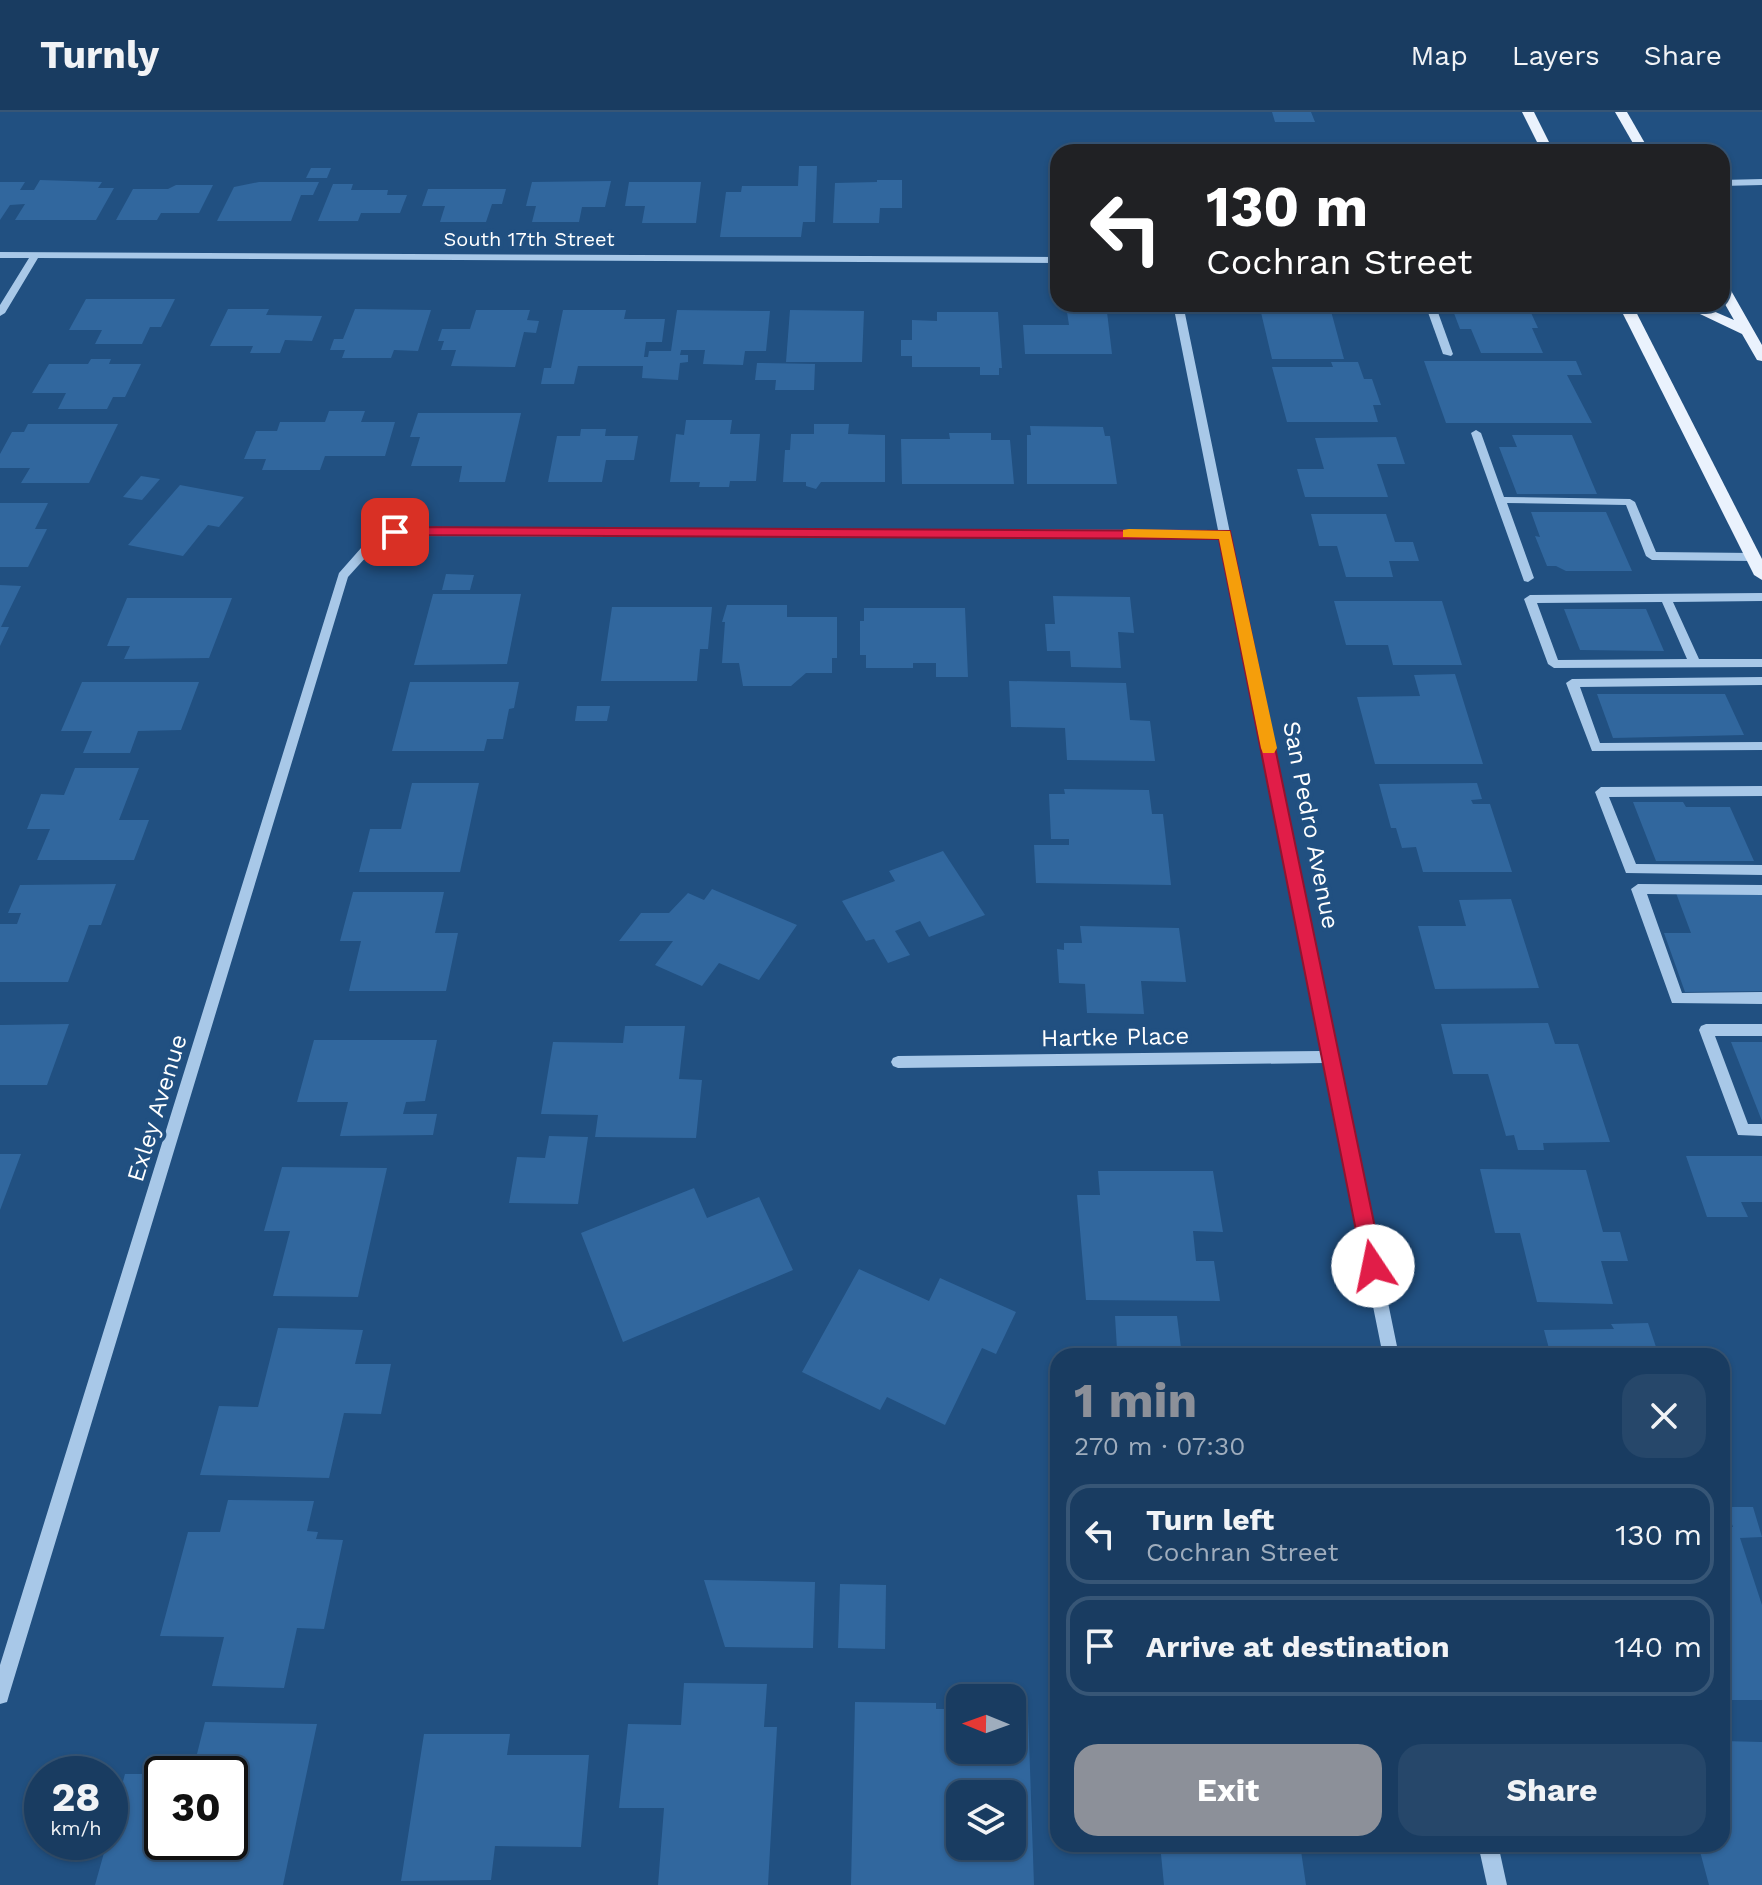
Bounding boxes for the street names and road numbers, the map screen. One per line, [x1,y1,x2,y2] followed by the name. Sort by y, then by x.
[443,227,615,251] street label: South 17th Street
[1277,719,1345,931] street label: San Pedro Avenue
[1041,1022,1189,1052] street label: Hartke Place
[121,1031,193,1185] street label: Exley Avenue

